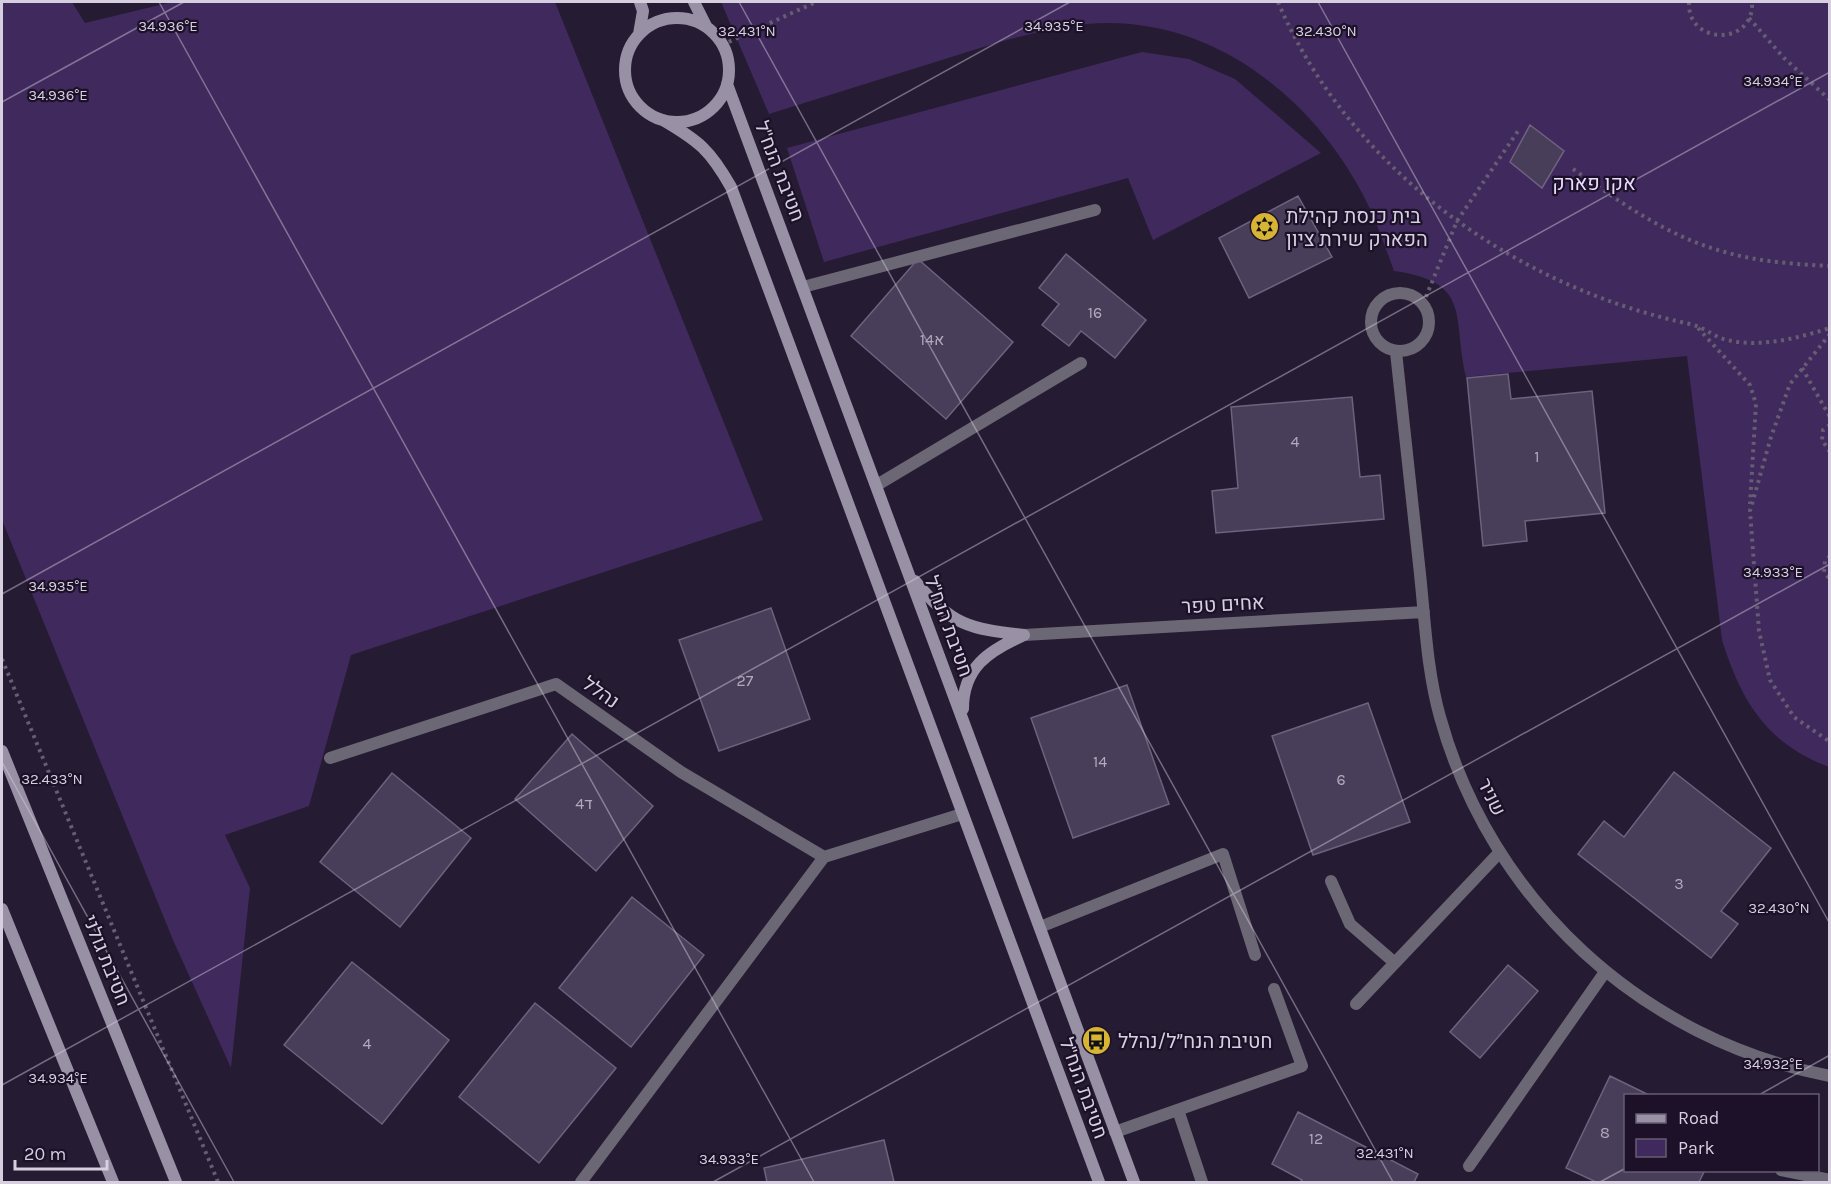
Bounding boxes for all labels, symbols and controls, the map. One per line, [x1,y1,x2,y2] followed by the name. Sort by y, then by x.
[138,17,198,35] text: 34.936°E
[1024,17,1084,35] text: 34.935°E
[718,22,776,40] text: 32.431°N
[1295,22,1357,40] text: 32.430°N
[1743,72,1803,90] text: 34.934°E
[28,86,88,104] text: 34.936°E
[750,118,809,225] street label: חטיבת הנח"ל
[1552,172,1636,195] park label: אקו פארק
[1286,205,1428,251] place label: בית כנסת קהילת הפארק שירת ציון
[1249,211,1281,243] synagogue icon: בית כנסת קהילת הפארק שירת ציון
[1088,303,1102,322] house number: 16
[920,330,944,349] house number: 14א
[1291,432,1300,451] house number: 4
[1534,447,1540,466] house number: 1
[1743,563,1803,581] text: 34.933°E
[920,573,977,680] street label: חטיבת הנח"ל
[28,577,88,595] text: 34.935°E
[1181,591,1265,618] street label: אחים טפר
[737,671,754,690] house number: 27
[578,672,624,713] street label: נהלל
[1093,752,1107,771] house number: 14
[21,770,83,788] text: 32.433°N
[1336,770,1346,789] house number: 6
[1473,775,1510,820] street label: שניר
[575,794,593,813] house number: 4ד
[1674,874,1684,893] house number: 3
[1748,899,1810,917] text: 32.430°N
[78,912,135,1009] street label: חטיבת גולני
[1081,1025,1113,1057] bus stop icon: חטיבת הנח״ל/נהלל
[1118,1030,1272,1053] place label: חטיבת הנח״ל/נהלל
[363,1034,372,1053] house number: 4
[1055,1035,1112,1142] street label: חטיבת הנח"ל
[1743,1055,1803,1073] text: 34.932°E
[28,1069,88,1087] text: 34.934°E
[1624,1094,1819,1172] legend
[1678,1107,1719,1129] text: Road
[1600,1123,1610,1142] house number: 8
[1309,1129,1323,1148] house number: 12
[15,1133,106,1171] scale bar
[1678,1137,1715,1159] text: Park
[24,1143,66,1165] text: 20 m
[1356,1144,1414,1162] text: 32.431°N
[699,1150,759,1168] text: 34.933°E

